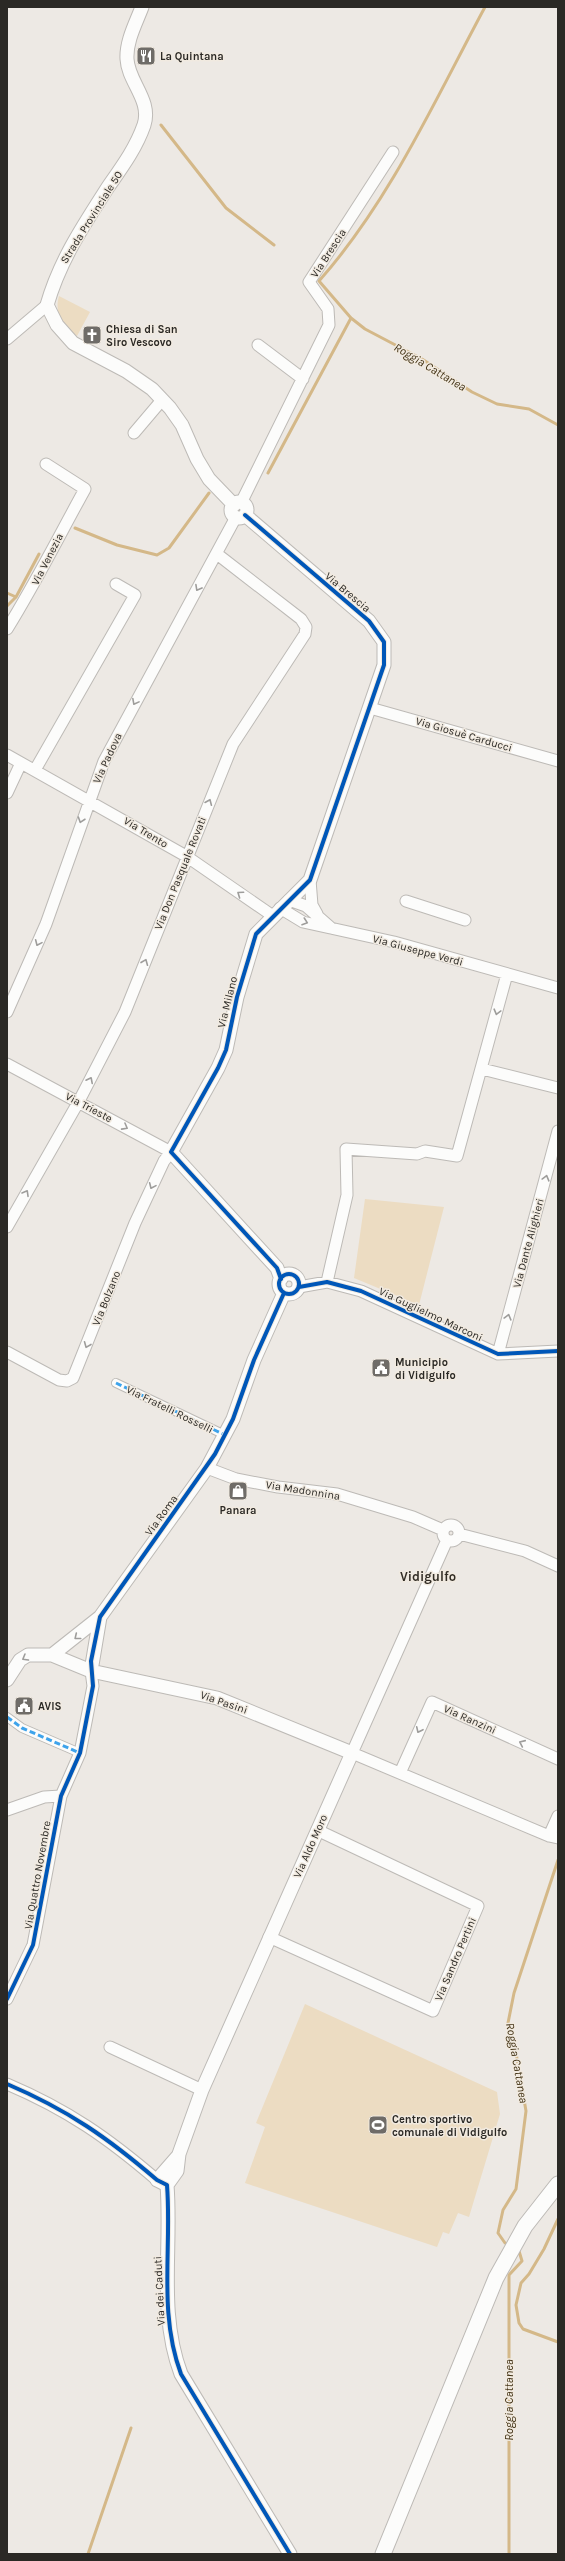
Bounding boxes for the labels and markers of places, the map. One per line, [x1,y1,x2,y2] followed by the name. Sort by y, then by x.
[135,45,157,67] restaurant icon: La Quintana
[160,50,224,63] place label: La Quintana
[106,323,178,349] place label: Chiesa di San Siro Vescovo
[81,324,103,346] church icon: Chiesa di San Siro Vescovo
[395,1356,456,1382] place label: Municipio di Vidigulfo
[370,1357,392,1379] public building icon: Municipio di Vidigulfo
[227,1480,249,1502] shop icon: Panara
[220,1504,256,1517] place label: Panara
[13,1695,35,1717] public building icon: AVIS
[38,1700,62,1713] place label: AVIS
[392,2113,507,2139] place label: Centro sportivo comunale di Vidigulfo
[367,2114,389,2136] sports icon: Centro sportivo comunale di Vidigulfo

